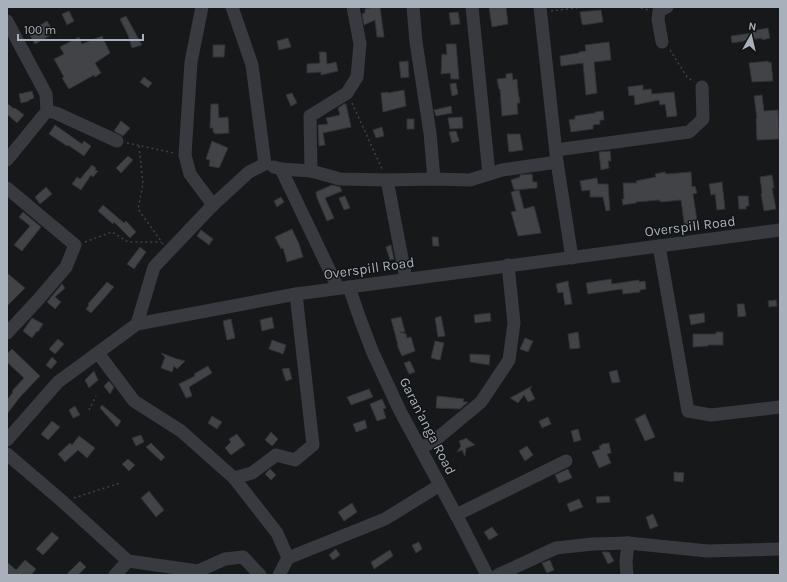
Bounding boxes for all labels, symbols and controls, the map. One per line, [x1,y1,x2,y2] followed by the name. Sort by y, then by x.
[18,16,143,42] scale bar
[731,16,771,56] north arrow
[748,20,757,34] text: N
[24,23,56,37] text: 100 m
[644,212,736,241] street label: Overspill Road
[323,254,416,283] street label: Overspill Road
[396,375,459,478] street label: Garan'anga Road

